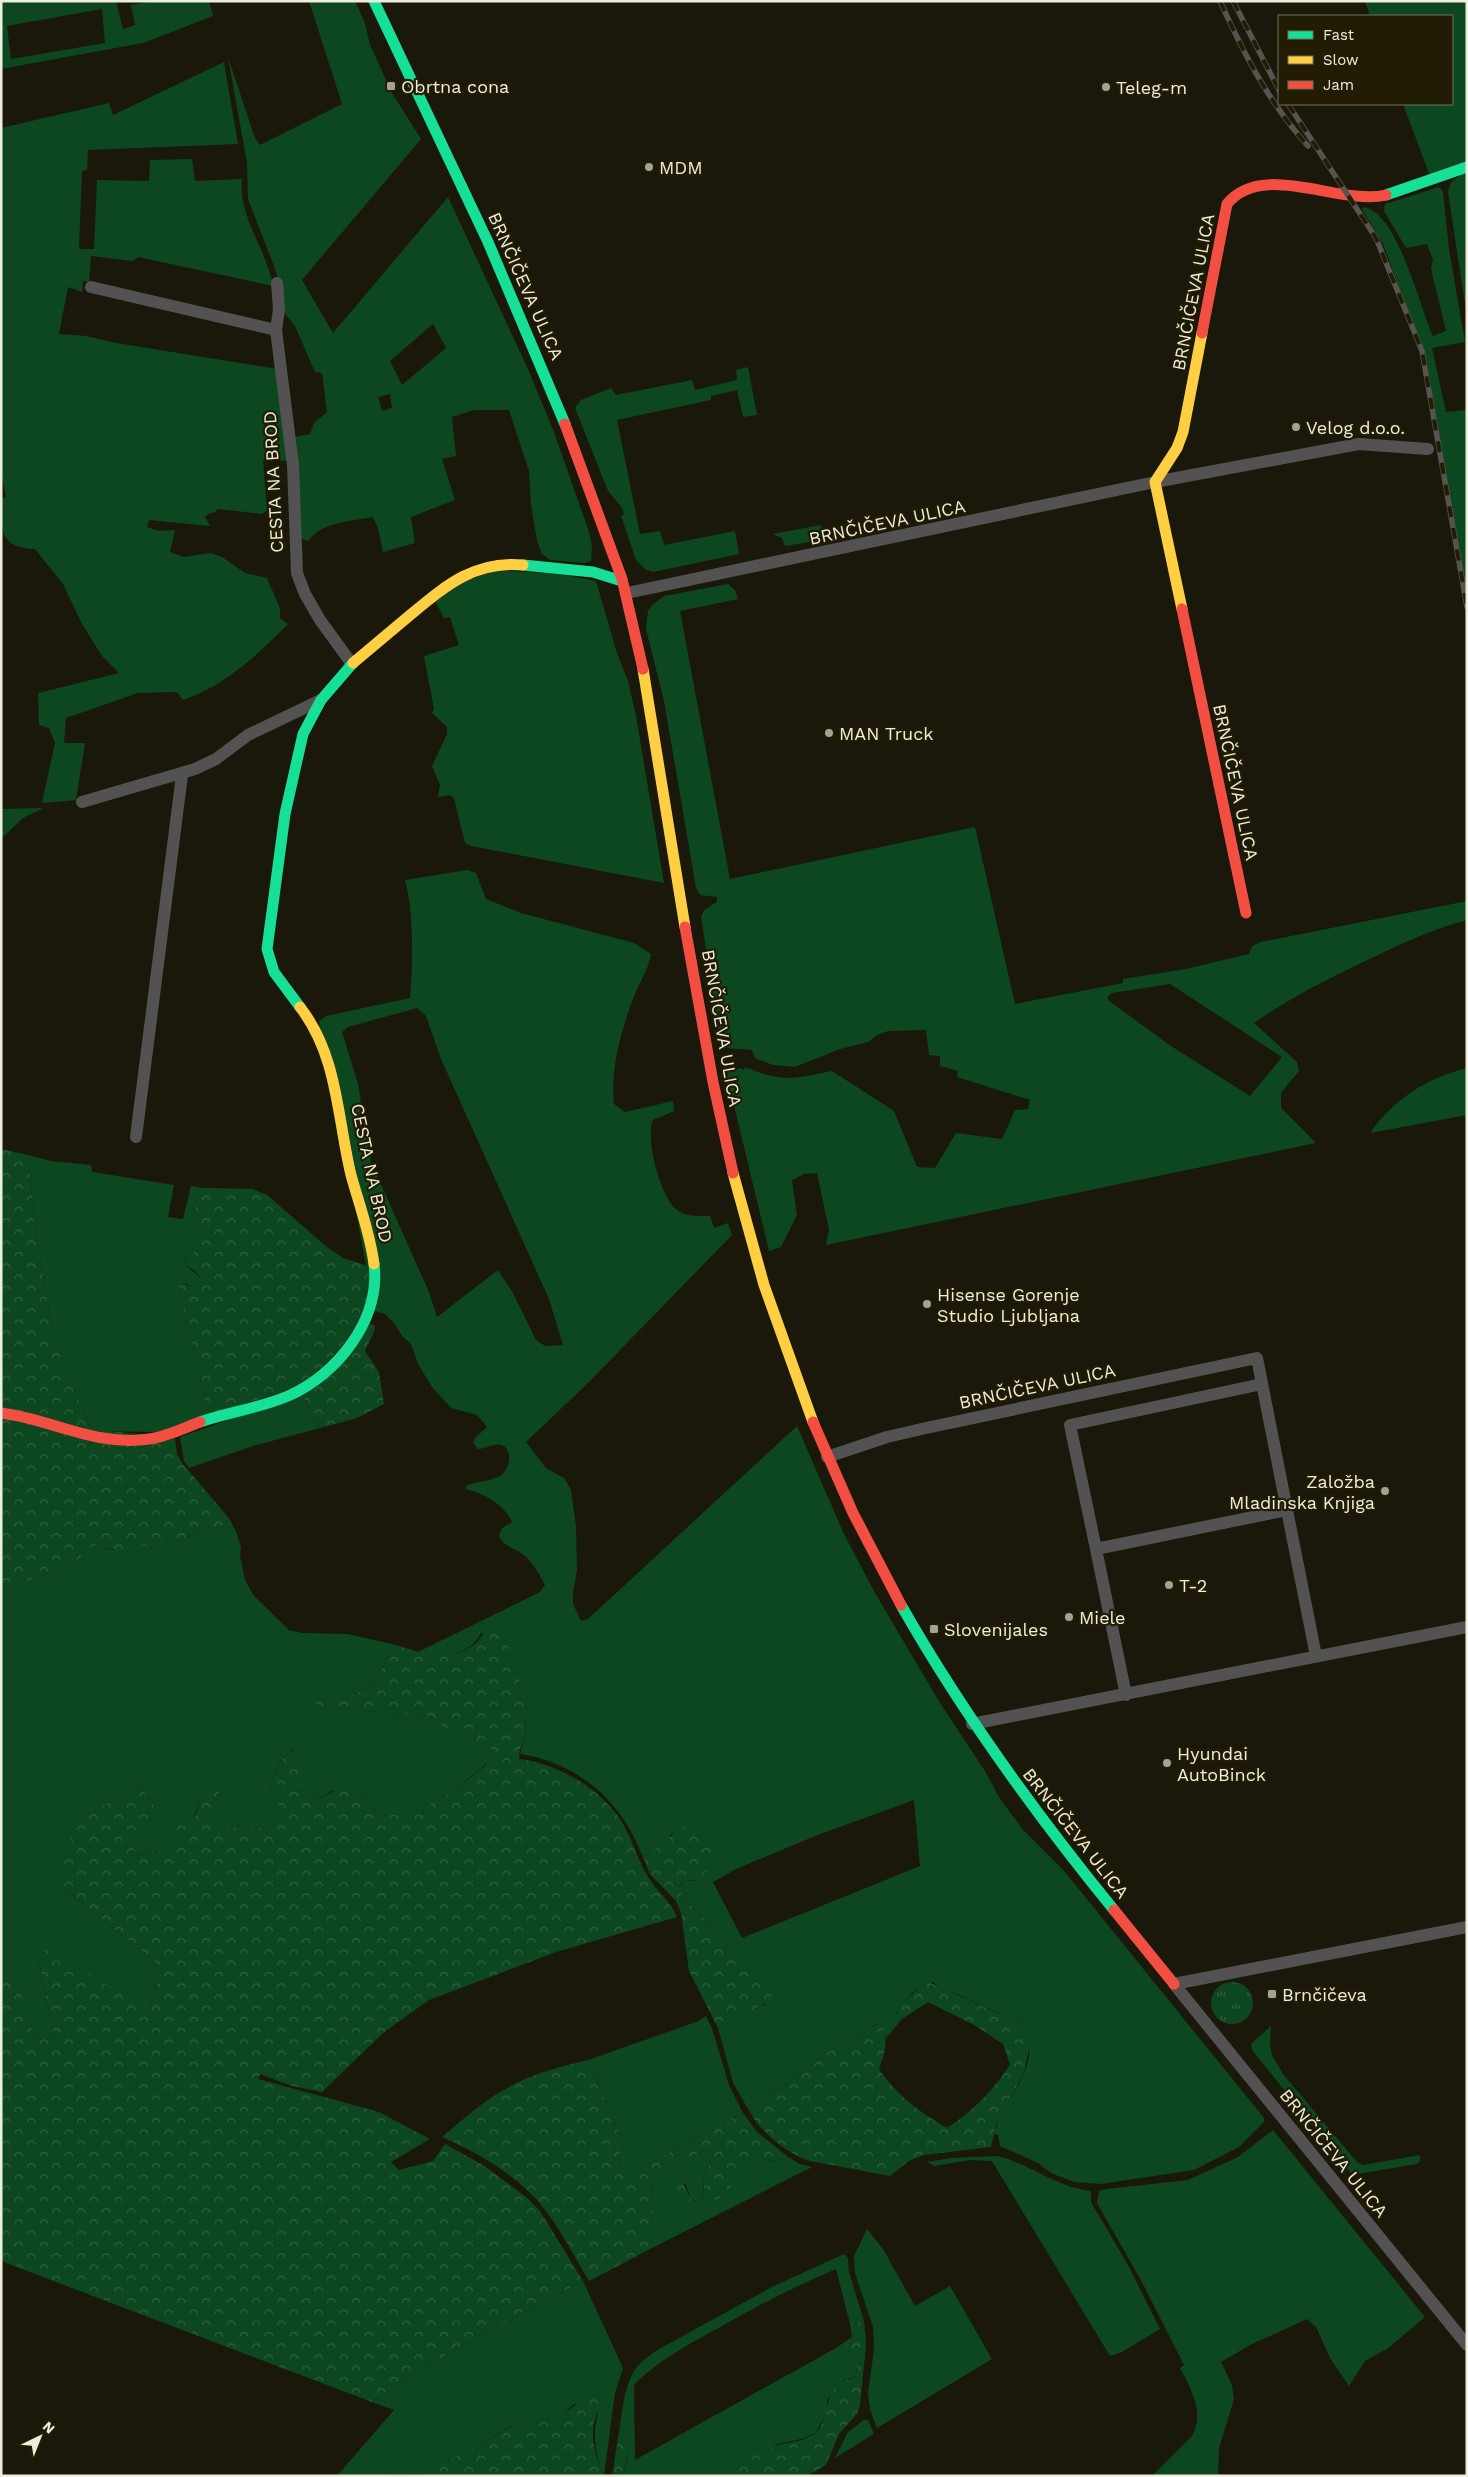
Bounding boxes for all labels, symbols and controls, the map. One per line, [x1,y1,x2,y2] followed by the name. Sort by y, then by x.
[1278,15,1453,105] legend
[1323,26,1355,44] text: Fast
[1323,51,1359,69] text: Slow
[401,76,509,97] place label: Obrtna cona
[1323,76,1354,94] text: Jam
[1116,77,1187,98] place label: Teleg-m
[385,80,397,92] marker: Obrtna cona
[1100,81,1112,93] marker: Teleg-m
[659,157,703,178] place label: MDM
[643,161,655,173] marker: MDM
[484,209,568,363] street label: BRNČIČEVA ULICA
[1167,212,1219,372] street label: BRNČIČEVA ULICA
[259,411,287,553] street label: CESTA NA BROD
[1306,417,1405,438] place label: Velog d.o.o.
[1290,421,1302,433] marker: Velog d.o.o.
[807,495,967,549] street label: BRNČIČEVA ULICA
[1209,702,1263,862] street label: BRNČIČEVA ULICA
[839,723,933,744] place label: MAN Truck
[823,727,835,739] marker: MAN Truck
[698,948,746,1108] street label: BRNČIČEVA ULICA
[347,1101,397,1245] street label: CESTA NA BROD
[937,1284,1080,1326] place label: Hisense Gorenje Studio Ljubljana
[921,1298,933,1310] marker: Hisense Gorenje Studio Ljubljana
[957,1359,1117,1413] street label: BRNČIČEVA ULICA
[1229,1471,1375,1513] place label: Založba Mladinska Knjiga
[1379,1485,1391,1497] marker: Založba Mladinska Knjiga
[1179,1575,1207,1596] place label: T-2
[1163,1579,1175,1591] marker: T-2
[1079,1607,1125,1628] place label: Miele
[1063,1611,1075,1623] marker: Miele
[944,1619,1048,1640] place label: Slovenijales
[928,1623,940,1635] marker: Slovenijales
[1177,1743,1266,1785] place label: Hyundai AutoBinck
[1161,1757,1173,1769] marker: Hyundai AutoBinck
[1019,1764,1133,1902] street label: BRNČIČEVA ULICA
[1282,1984,1367,2005] place label: Brnčičeva
[1266,1988,1278,2000] marker: Brnčičeva
[1276,2084,1392,2222] street label: BRNČIČEVA ULICA
[15,2412,65,2462] north arrow
[40,2418,58,2437] text: N

